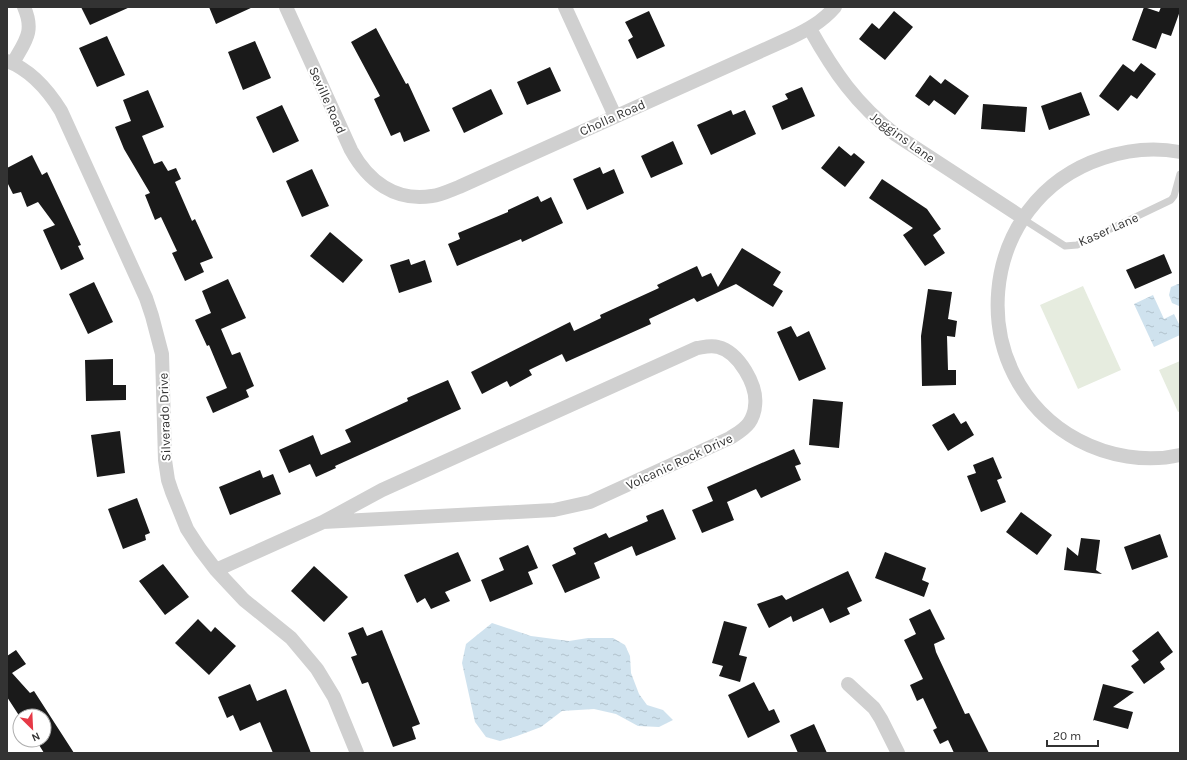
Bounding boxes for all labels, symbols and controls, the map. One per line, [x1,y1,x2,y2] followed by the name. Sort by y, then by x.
[306,64,349,136] street label: Seville Road
[577,96,647,139] street label: Cholla Road
[867,109,938,166] street label: Joggins Lane
[1076,209,1141,249] street label: Kaser Lane
[155,372,174,462] street label: Silverado Drive
[624,430,735,493] street label: Volcanic Rock Drive
[12,708,52,748] north arrow
[1047,722,1098,748] scale bar
[30,729,42,744] text: N
[1053,729,1081,743] text: 20 m

